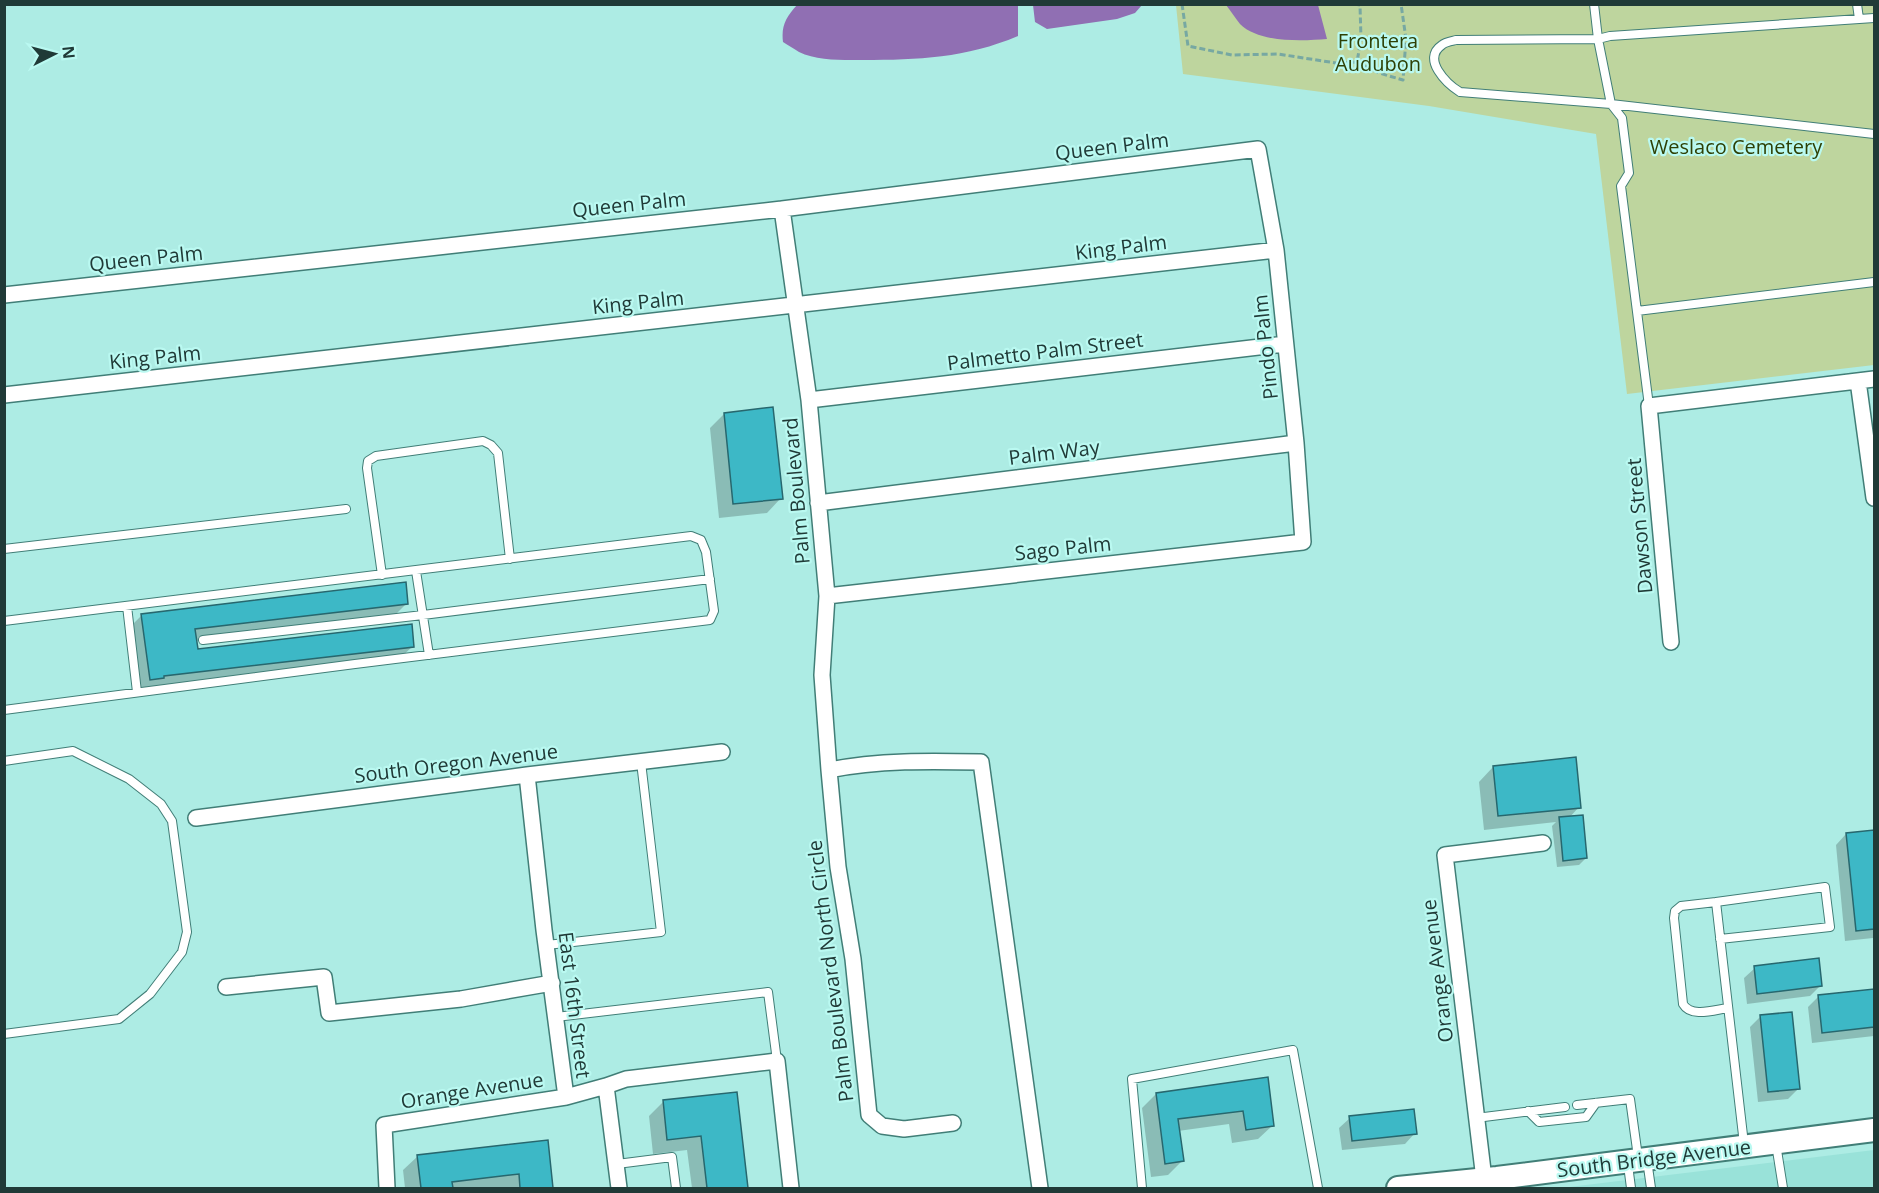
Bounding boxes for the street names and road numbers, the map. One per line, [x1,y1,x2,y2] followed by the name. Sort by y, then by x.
[1054,126,1170,166] street label: Queen Palm
[571,185,687,223] street label: Queen Palm
[1074,228,1168,266] street label: King Palm
[88,239,204,277] street label: Queen Palm
[591,284,685,320] street label: King Palm
[1246,293,1284,401] street label: Pindo Palm
[945,326,1145,376] street label: Palmetto Palm Street
[108,339,202,375] street label: King Palm
[776,417,816,565] street label: Palm Boulevard
[1007,433,1102,471] street label: Palm Way
[1620,457,1658,595] street label: Dawson Street
[1013,530,1113,566] street label: Sago Palm
[353,737,559,789] street label: South Oregon Avenue
[801,839,859,1103] street label: Palm Boulevard North Circle
[1415,898,1459,1044] street label: Orange Avenue
[553,930,597,1080] street label: East 16th Street
[399,1065,545,1115] street label: Orange Avenue
[1556,1133,1752,1183] street label: South Bridge Avenue

